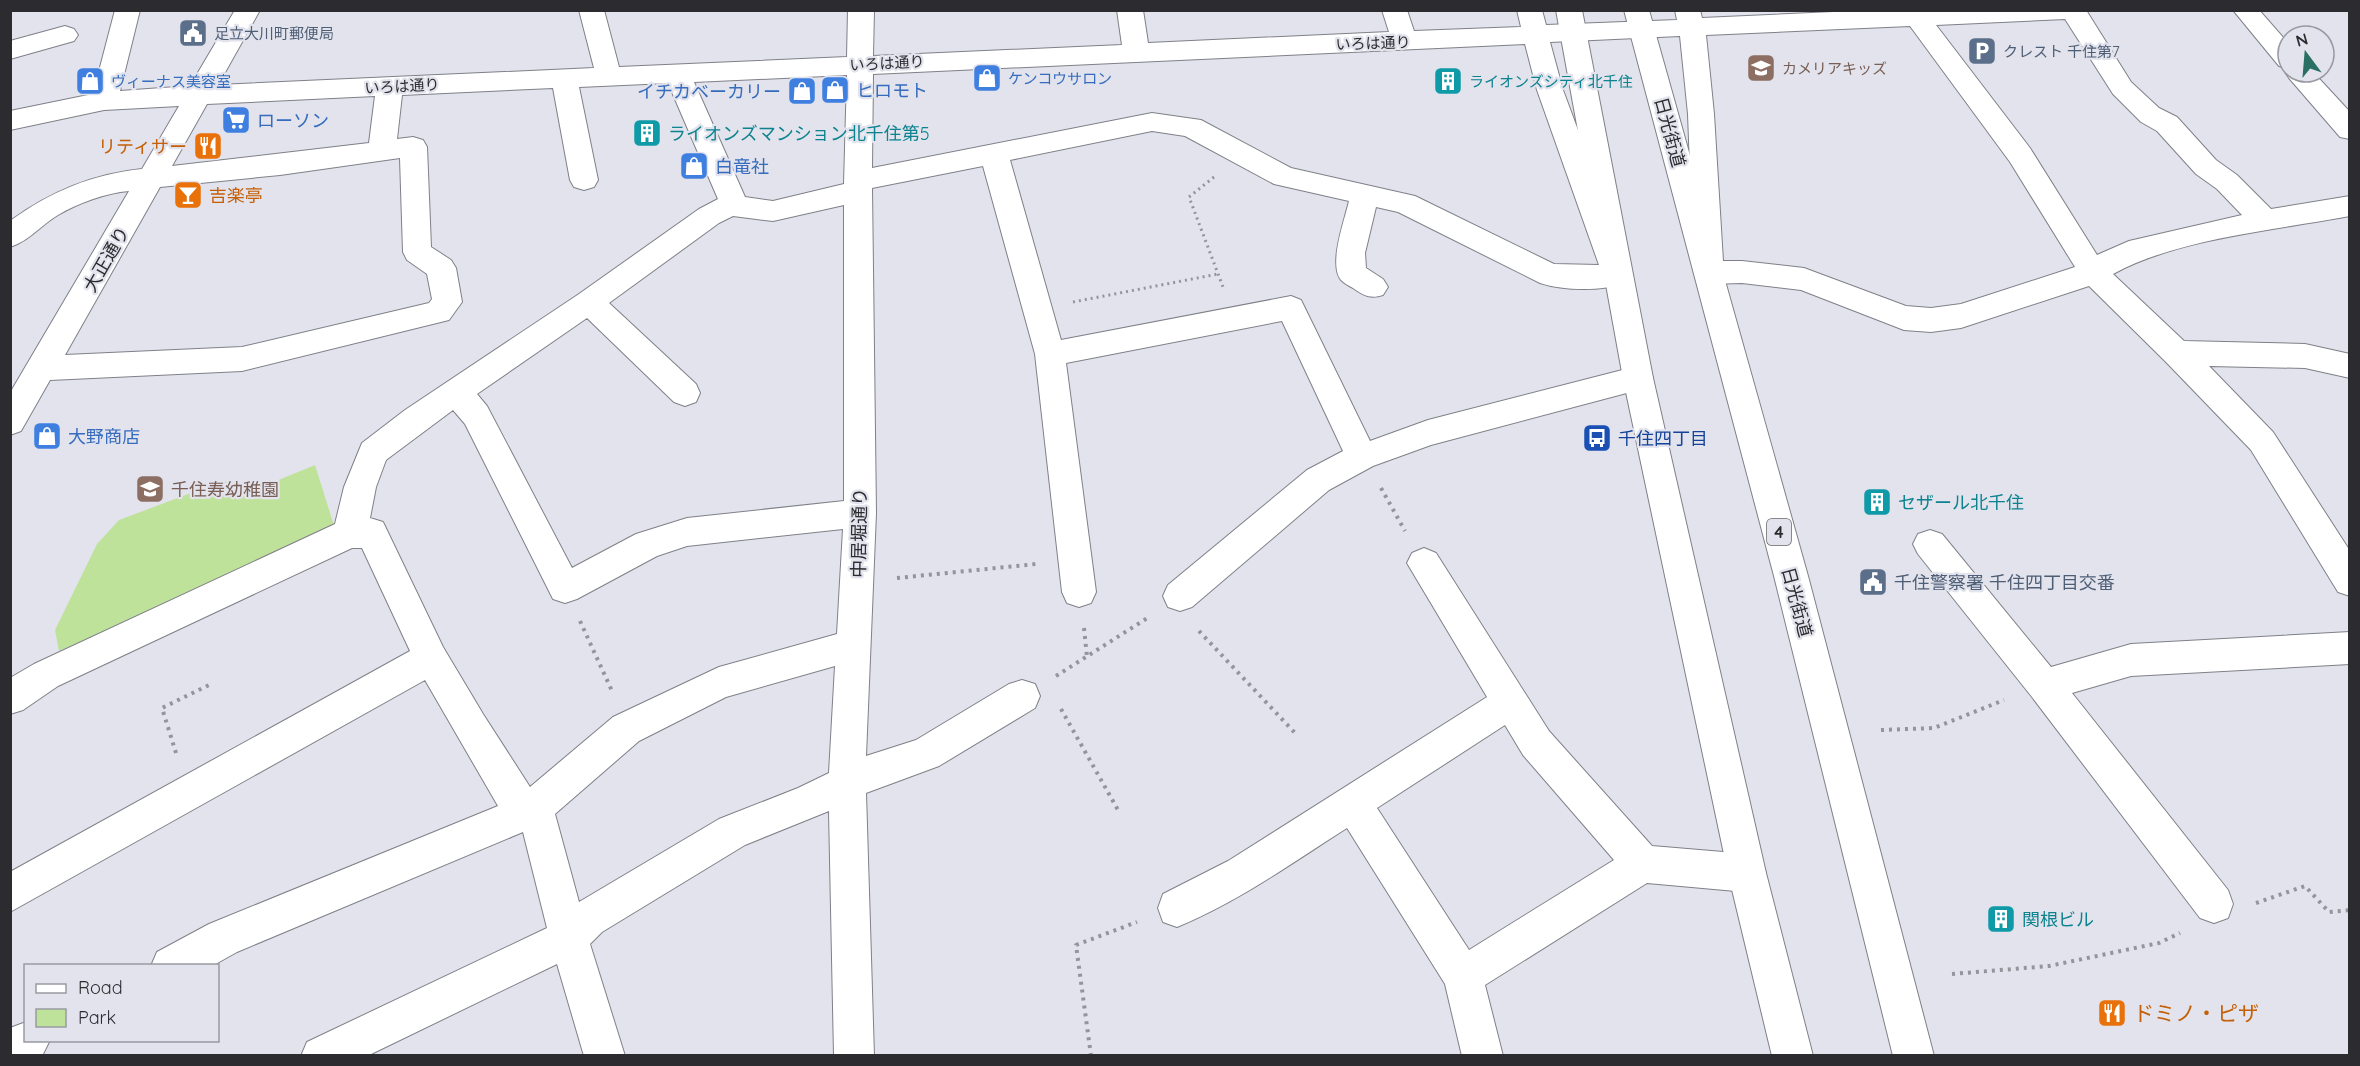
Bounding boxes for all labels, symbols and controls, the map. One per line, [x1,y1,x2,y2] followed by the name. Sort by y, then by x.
[177,17,209,49] public building icon: 足立大川町郵便局
[214,24,334,43] place label: 足立大川町郵便局
[2276,24,2336,84] north arrow
[2293,28,2310,51] text: N
[1335,32,1411,54] street label: いろは通り
[1966,35,1998,67] parking icon: クレスト 千住第7
[2003,42,2120,61] place label: クレスト 千住第7
[849,52,925,74] street label: いろは通り
[1745,52,1777,84] school or university icon: カメリアキッズ
[1782,59,1887,78] place label: カメリアキッズ
[971,62,1003,94] shop icon: ケンコウサロン
[74,65,106,97] shop icon: ヴィーナス美容室
[1432,65,1464,97] building icon: ライオンズシティ北千住
[1008,69,1112,88] place label: ケンコウサロン
[111,72,231,91] place label: ヴィーナス美容室
[1469,72,1633,91] place label: ライオンズシティ北千住
[819,74,851,106] shop icon: ヒロモト
[364,75,440,97] street label: いろは通り
[786,75,818,107] shop icon: イチカベーカリー
[856,79,928,102] place label: ヒロモト
[637,80,781,103] place label: イチカベーカリー
[1650,94,1690,170] street label: 日光街道
[220,104,252,136] supermarket icon: ローソン
[257,109,329,132] place label: ローソン
[631,117,663,149] building icon: ライオンズマンション北千住第5
[668,122,929,145] place label: ライオンズマンション北千住第5
[192,130,224,162] restaurant icon: リティサー
[98,135,187,158] place label: リティサー
[678,150,710,182] shop icon: 白竜社
[715,155,769,178] place label: 白竜社
[172,179,204,211] bar icon: 吉楽亭
[209,184,263,207] place label: 吉楽亭
[78,222,134,296] street label: 大正通り
[31,420,63,452] shop icon: 大野商店
[1581,422,1613,454] bus stop icon: 千住四丁目
[68,425,140,448] place label: 大野商店
[1618,427,1708,450] place label: 千住四丁目
[134,473,166,505] school or university icon: 千住寿幼稚園
[171,478,279,501] place label: 千住寿幼稚園
[1861,486,1893,518] building icon: セザール北千住
[847,488,871,578] street label: 中居堀通り
[1898,491,2024,514] place label: セザール北千住
[1767,519,1791,545] road number: 4
[1777,564,1817,640] street label: 日光街道
[1857,566,1889,598] public building icon: 千住警察署 千住四丁目交番
[1894,571,2115,594] place label: 千住警察署 千住四丁目交番
[1985,903,2017,935] building icon: 関根ビル
[2022,908,2094,931] place label: 関根ビル
[24,964,219,1042] legend
[78,976,123,999] text: Road
[2096,997,2128,1029] restaurant icon: ドミノ・ピザ
[2133,1000,2259,1026] place label: ドミノ・ピザ
[78,1006,116,1029] text: Park

